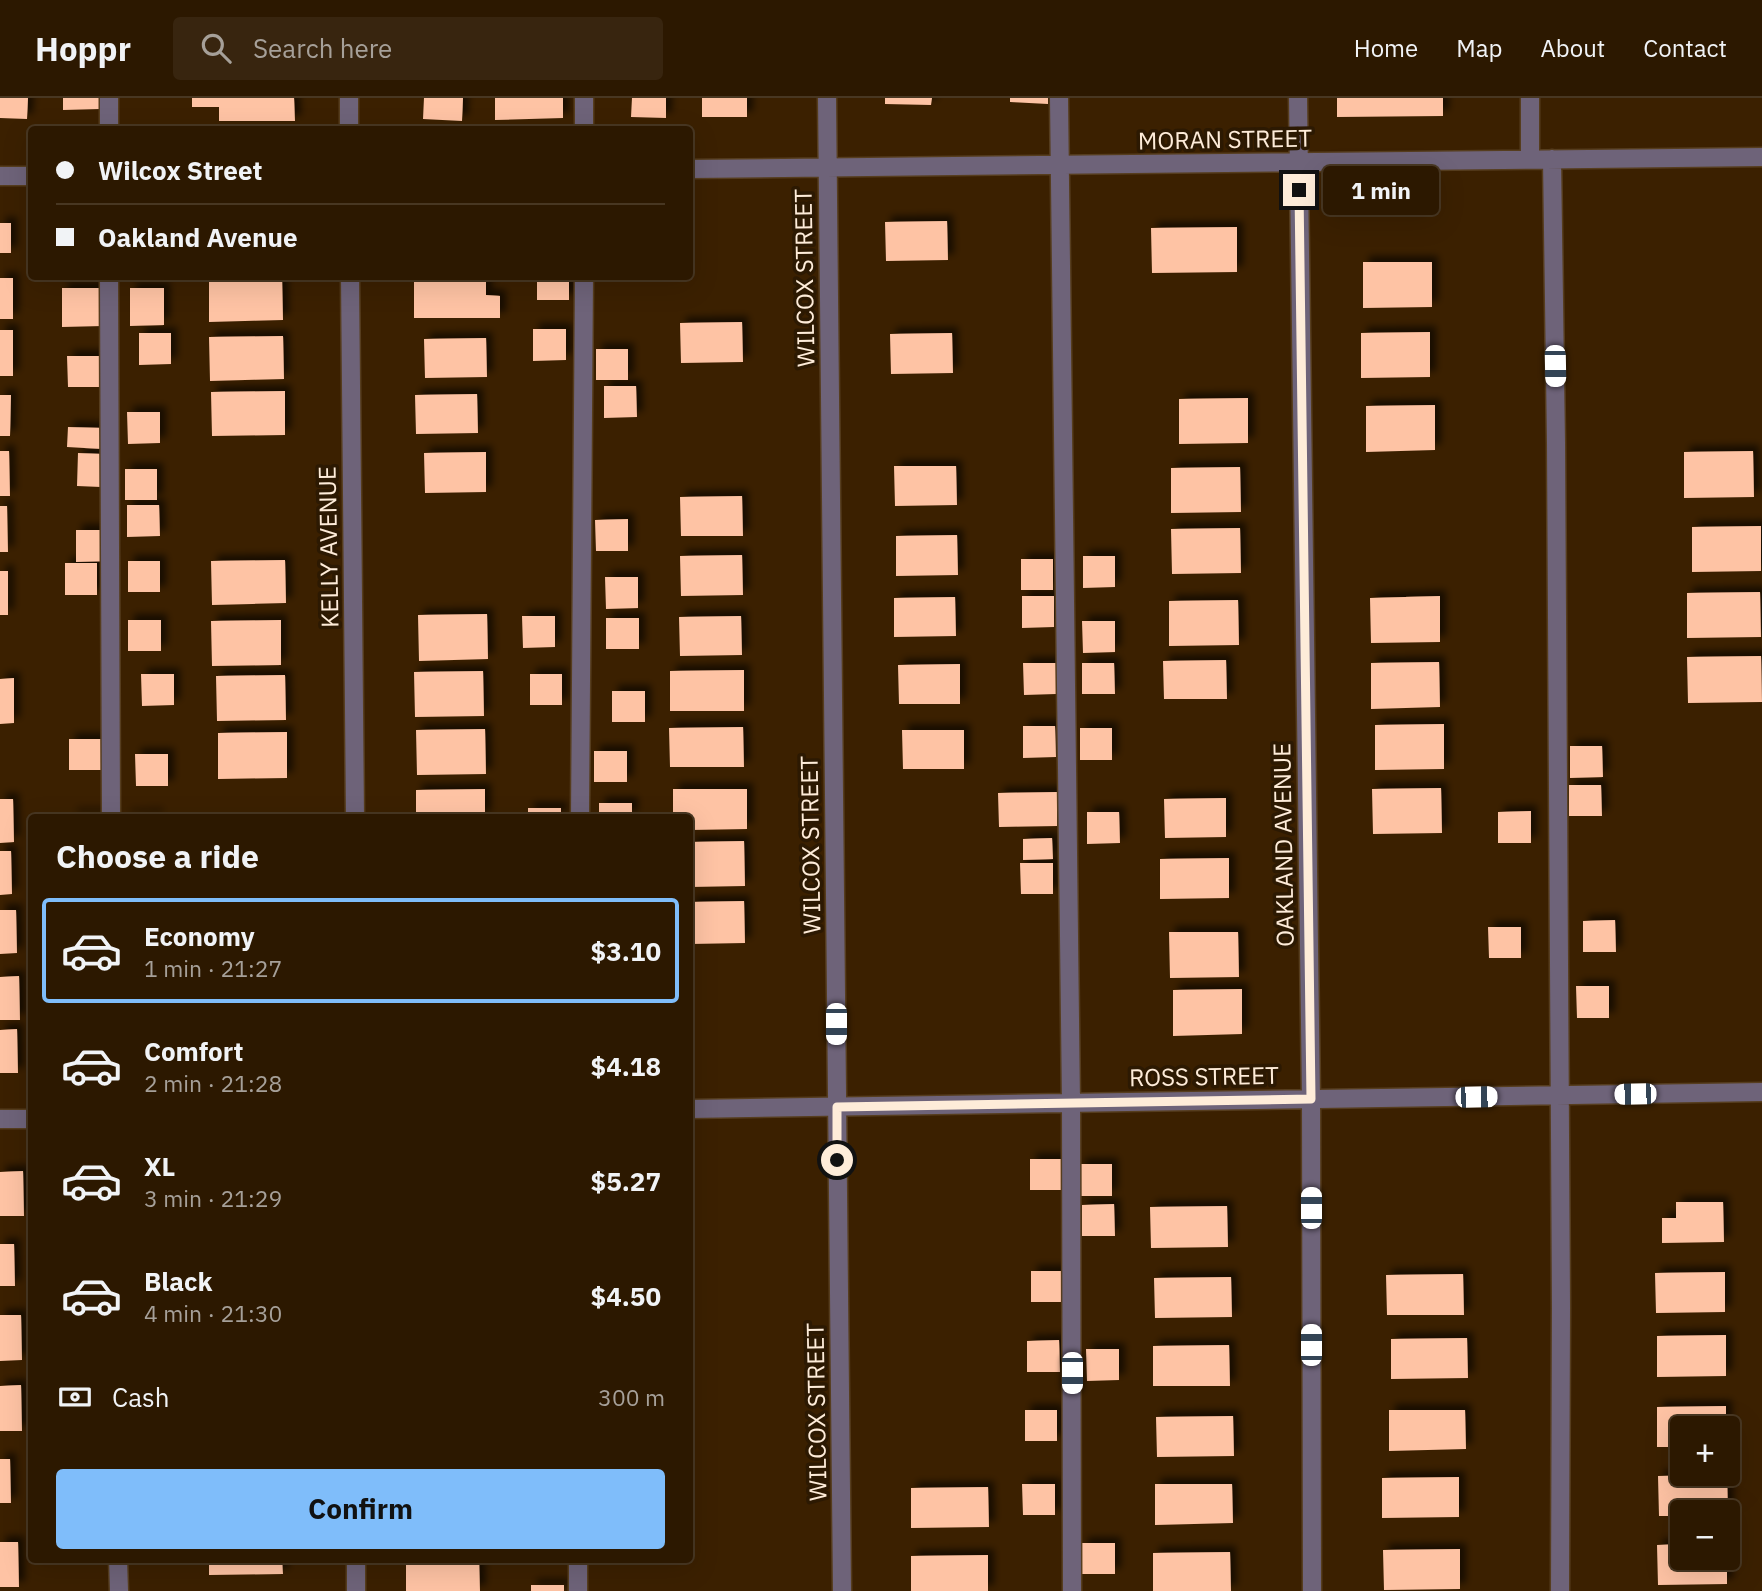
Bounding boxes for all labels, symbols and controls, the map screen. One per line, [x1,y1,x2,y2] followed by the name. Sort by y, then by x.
[173,17,663,80] search box
[35,27,131,70] text: Hoppr
[197,29,235,67] icon: search
[253,31,392,65] text: Search here
[1354,32,1418,64] text: Home
[1456,32,1502,64] text: Map
[1540,32,1605,64] text: About
[1643,32,1727,64] text: Contact
[1138,121,1313,157] street label: MORAN STREET
[98,153,262,187] text: Wilcox Street
[1324,166,1439,214] callout: 1 min
[1283,174,1315,206] route end
[1351,175,1411,205] text: 1 min
[786,188,822,367] street label: WILCOX STREET
[98,220,298,254] text: Oakland Avenue
[1545,345,1566,387] car
[311,466,345,628] street label: KELLY AVENUE
[1265,743,1301,947] street label: OAKLAND AVENUE
[792,755,828,934] street label: WILCOX STREET
[56,835,259,877] text: Choose a ride
[60,919,123,982] icon: car
[144,919,255,953] text: Economy
[591,934,661,968] text: $3.10
[144,953,282,983] text: 1 min · 21:27
[826,1003,847,1045] car
[60,1034,123,1097] icon: car
[144,1034,243,1068] text: Comfort
[591,1049,661,1083] text: $4.18
[1129,1059,1279,1093] street label: ROSS STREET
[144,1068,282,1098] text: 2 min · 21:28
[1614,1083,1657,1105] car
[1455,1086,1498,1108] car
[821,1144,853,1176] route start
[60,1149,123,1212] icon: car
[144,1149,175,1183] text: XL
[591,1164,661,1198] text: $5.27
[144,1183,282,1213] text: 3 min · 21:29
[1301,1187,1322,1229] car
[60,1264,123,1327] icon: car
[144,1264,212,1298] text: Black
[591,1279,661,1313] text: $4.50
[144,1298,282,1328] text: 4 min · 21:30
[798,1322,834,1501] street label: WILCOX STREET
[1301,1324,1322,1366] car
[1062,1352,1083,1394] car
[56,1378,94,1416] icon: cash
[112,1380,169,1414] text: Cash
[598,1382,665,1412] text: 300 m
[1670,1416,1740,1570] map controls
[1670,1416,1740,1486] button: +
[56,1469,665,1549] button: Confirm
[1670,1500,1740,1570] button: −

